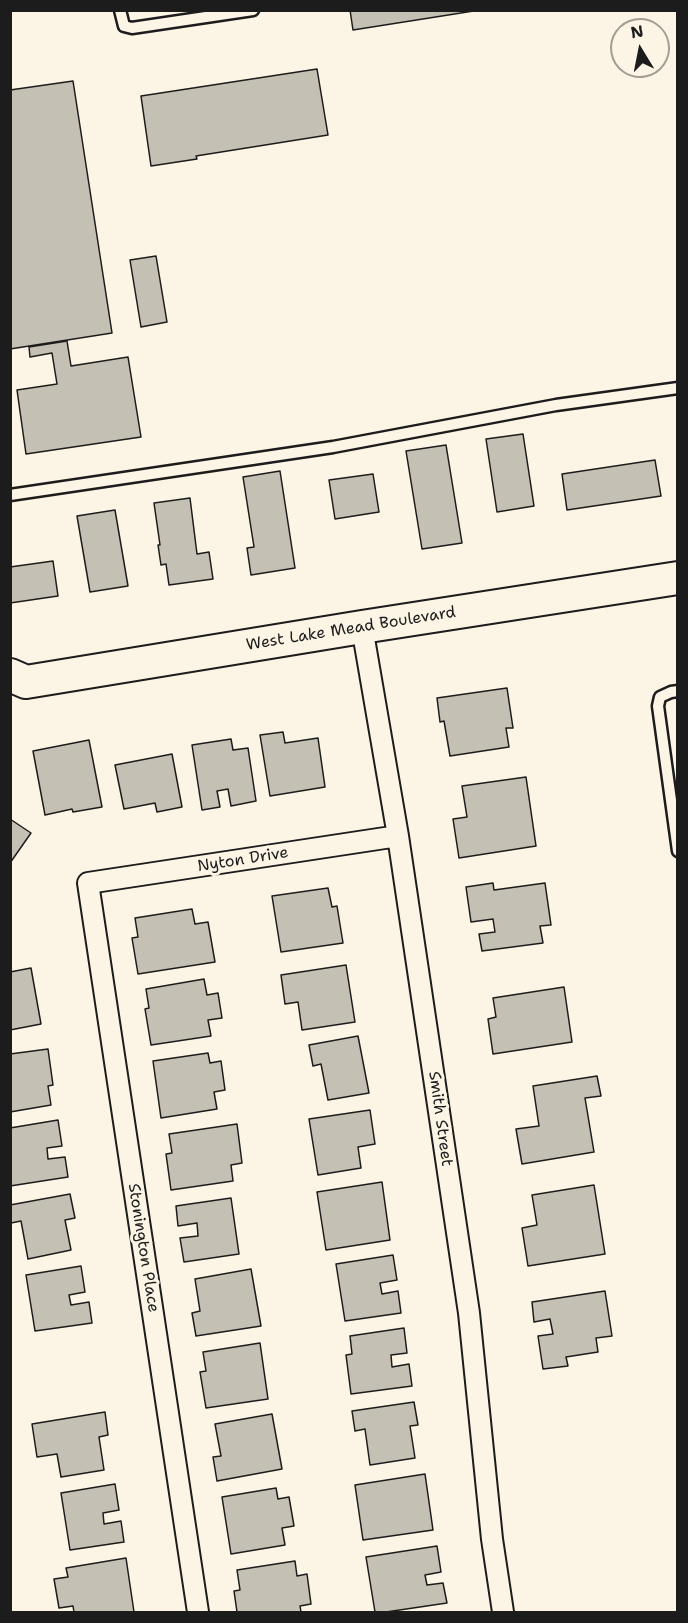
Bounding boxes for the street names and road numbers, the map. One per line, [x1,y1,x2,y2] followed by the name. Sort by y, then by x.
[245,603,457,655] street label: West Lake Mead Boulevard
[196,843,290,877] street label: Nyton Drive
[424,1070,456,1168] street label: Smith Street
[123,1182,163,1314] street label: Stonington Place

